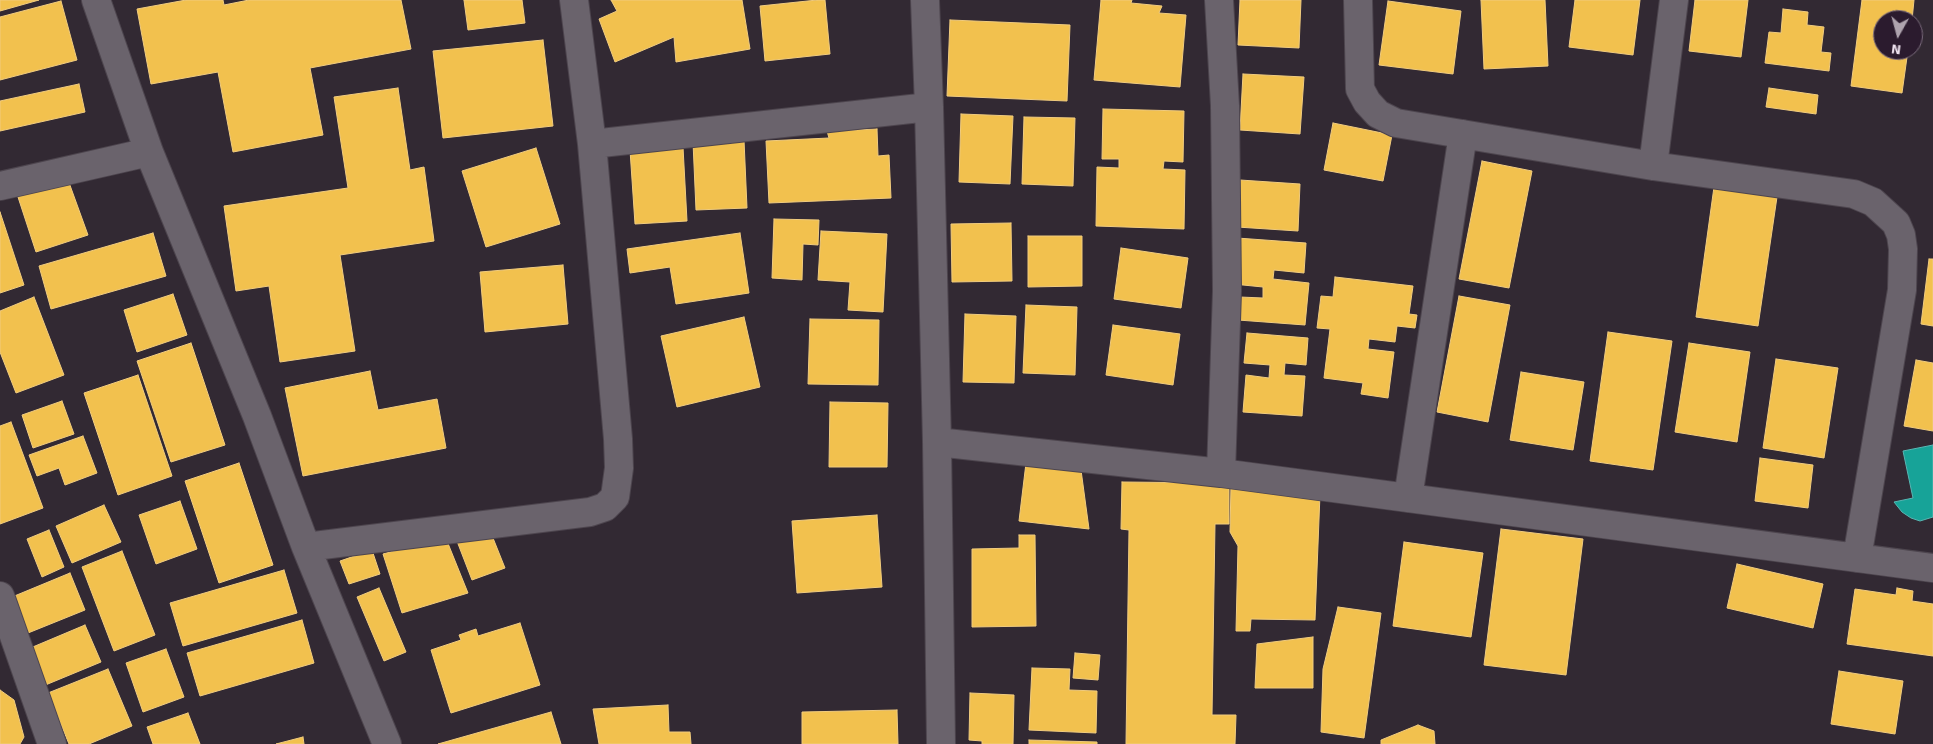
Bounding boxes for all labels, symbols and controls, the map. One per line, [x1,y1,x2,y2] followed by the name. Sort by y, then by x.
[1873,10,1923,60] north arrow
[1890,40,1902,58] text: N

